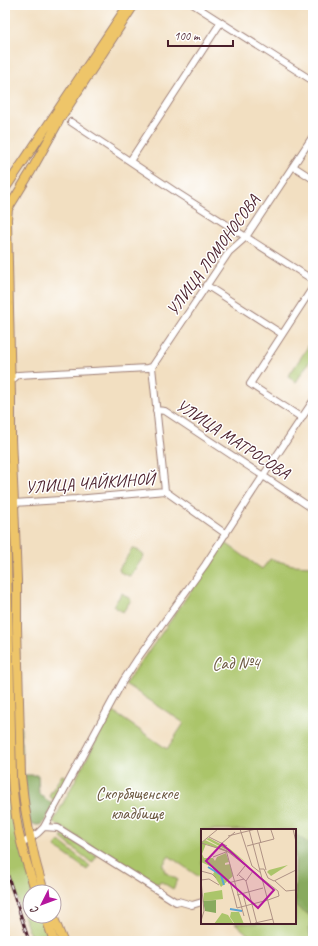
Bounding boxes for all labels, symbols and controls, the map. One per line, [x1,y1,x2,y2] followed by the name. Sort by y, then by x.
[168,22,233,48] scale bar
[174,28,201,44] text: 100 m
[162,190,264,320] street label: УЛИЦА ЛОМОНОСОВА
[172,394,295,484] street label: УЛИЦА МАТРОСОВА
[25,468,159,498] street label: УЛИЦА ЧАЙКИНОЙ
[212,653,262,674] park label: Сад №4
[96,783,180,824] park label: Скорбященское кладбище
[201,829,296,924] inset map
[22,884,62,924] north arrow
[26,903,42,917] text: С

